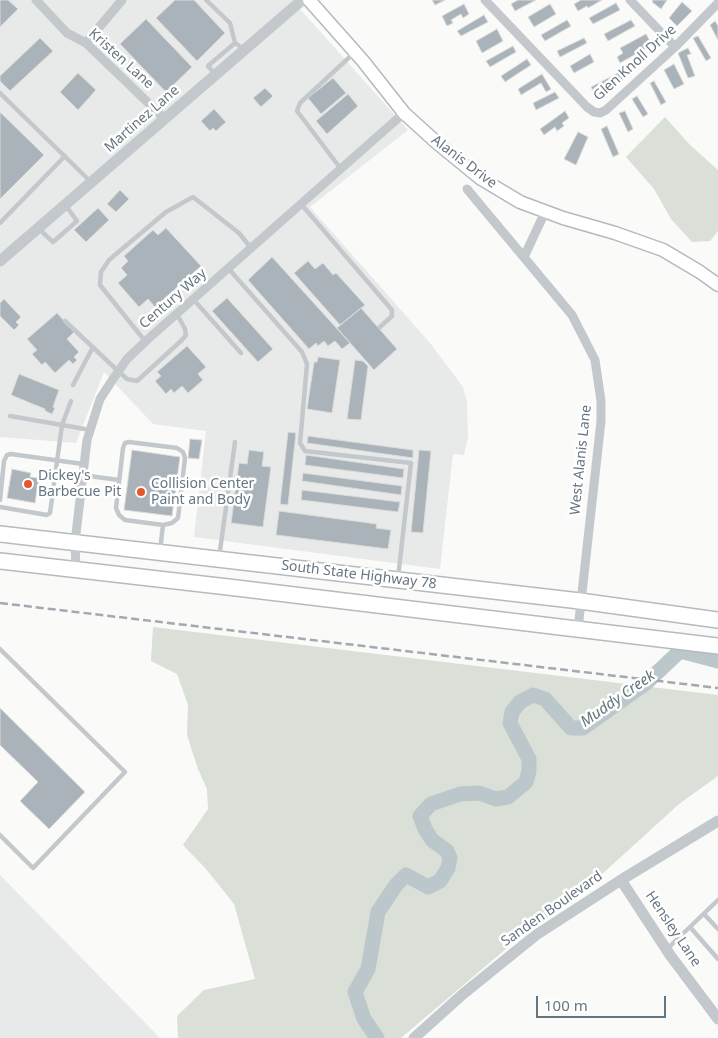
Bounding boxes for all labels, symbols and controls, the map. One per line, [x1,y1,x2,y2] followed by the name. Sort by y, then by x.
[590,22,680,104] street label: Glen Knoll Drive
[85,25,157,93] street label: Kristen Lane
[101,82,183,156] street label: Martinez Lane
[428,132,500,192] street label: Alanis Drive
[136,265,210,333] street label: Century Way
[567,404,595,516] street label: West Alanis Lane
[38,468,121,501] place label: Dickey's Barbecue Pit
[151,476,254,508] place label: Collision Center Paint and Body
[22,478,34,490] marker: Dickey's Barbecue Pit
[135,486,147,498] marker: Collision Center Paint and Body
[280,557,438,593] street label: South State Highway 78
[577,667,659,731] water label: Muddy Creek
[498,868,606,950] street label: Sanden Boulevard
[642,888,704,970] street label: Hensley Lane
[538,986,668,1018] scale bar
[544,995,588,1015] text: 100 m

